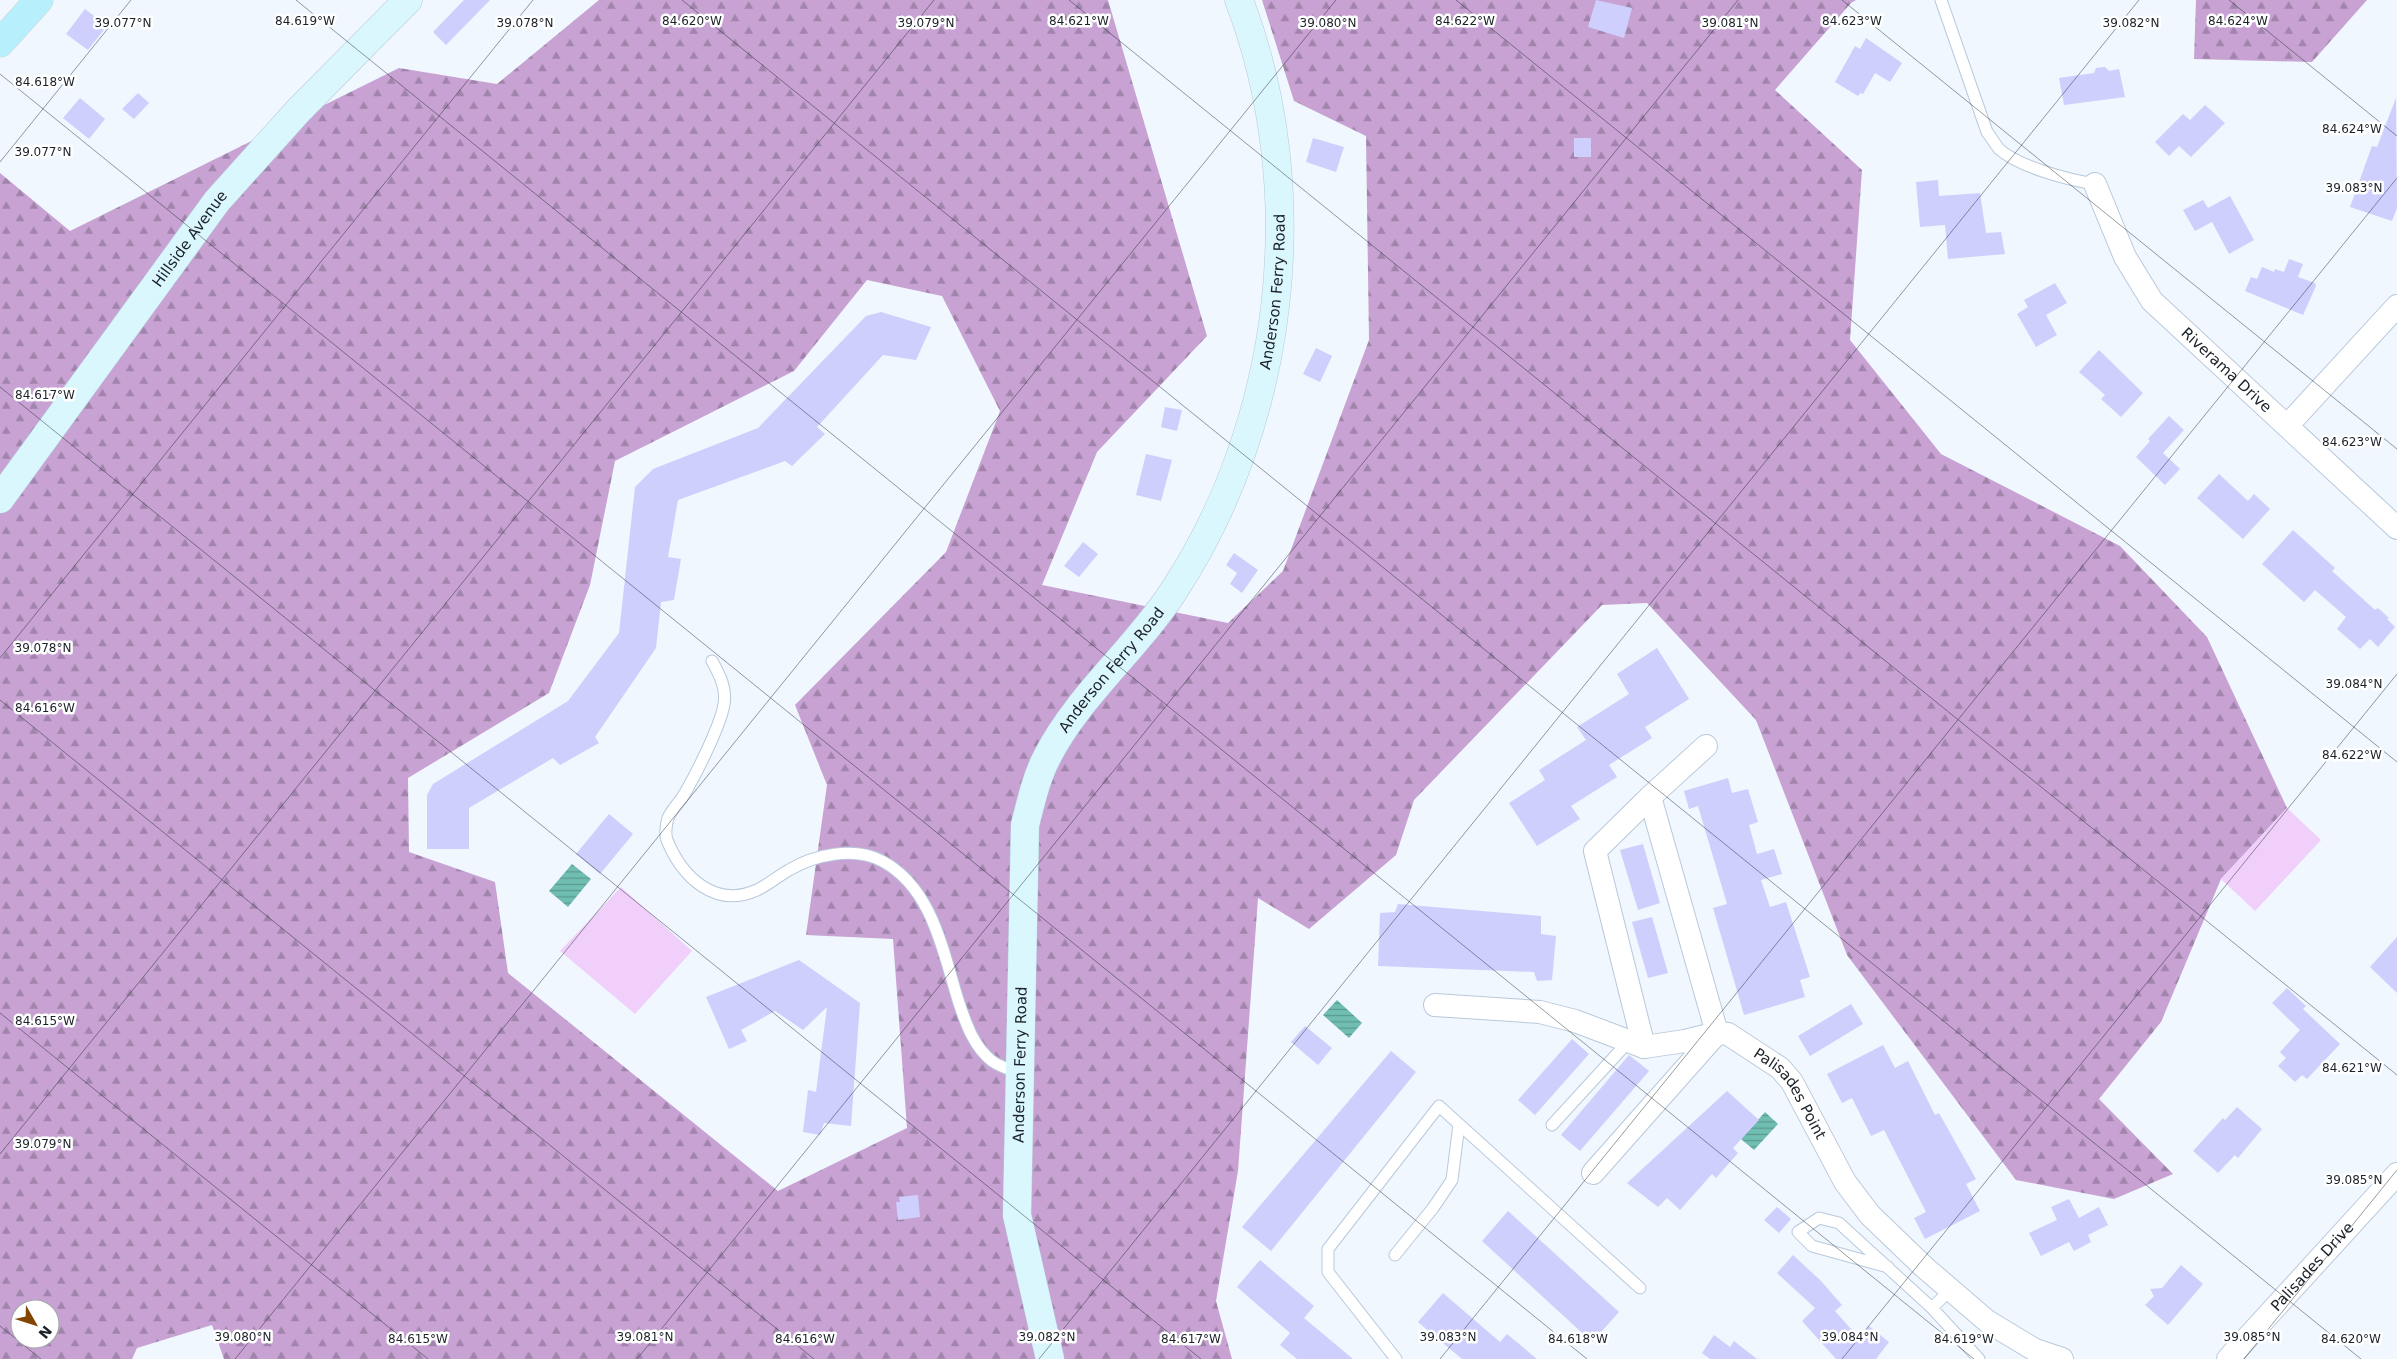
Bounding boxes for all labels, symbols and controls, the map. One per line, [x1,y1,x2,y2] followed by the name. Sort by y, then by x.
[275,14,335,28] text: 84.619°W
[662,14,722,28] text: 84.620°W
[1049,14,1109,28] text: 84.621°W
[1435,14,1495,28] text: 84.622°W
[1822,14,1882,28] text: 84.623°W
[2208,14,2268,28] text: 84.624°W
[95,16,151,30] text: 39.077°N
[497,16,553,30] text: 39.078°N
[898,16,954,30] text: 39.079°N
[1300,16,1356,30] text: 39.080°N
[1702,16,1758,30] text: 39.081°N
[2103,16,2159,30] text: 39.082°N
[15,75,75,89] text: 84.618°W
[2322,122,2382,136] text: 84.624°W
[15,145,71,159] text: 39.077°N
[2326,181,2382,195] text: 39.083°N
[148,187,231,291] street label: Hillside Avenue
[1256,214,1289,371] street label: Anderson Ferry Road
[2177,324,2275,416] street label: Riverama Drive
[15,388,75,402] text: 84.617°W
[2322,435,2382,449] text: 84.623°W
[1055,604,1168,736] street label: Anderson Ferry Road
[15,641,71,655] text: 39.078°N
[2326,677,2382,691] text: 39.084°N
[15,701,75,715] text: 84.616°W
[2322,748,2382,762] text: 84.622°W
[1009,986,1031,1143] street label: Anderson Ferry Road
[15,1014,75,1028] text: 84.615°W
[1750,1044,1830,1143] street label: Palisades Point
[2322,1061,2382,1075] text: 84.621°W
[15,1137,71,1151] text: 39.079°N
[2326,1173,2382,1187] text: 39.085°N
[2267,1218,2358,1315] street label: Palisades Drive
[10,1299,60,1349] north arrow
[35,1323,55,1342] text: N
[215,1330,271,1344] text: 39.080°N
[617,1330,673,1344] text: 39.081°N
[1019,1330,1075,1344] text: 39.082°N
[1420,1330,1476,1344] text: 39.083°N
[1822,1330,1878,1344] text: 39.084°N
[2224,1330,2280,1344] text: 39.085°N
[388,1332,448,1346] text: 84.615°W
[775,1332,835,1346] text: 84.616°W
[1161,1332,1221,1346] text: 84.617°W
[1548,1332,1608,1346] text: 84.618°W
[1934,1332,1994,1346] text: 84.619°W
[2321,1332,2381,1346] text: 84.620°W

